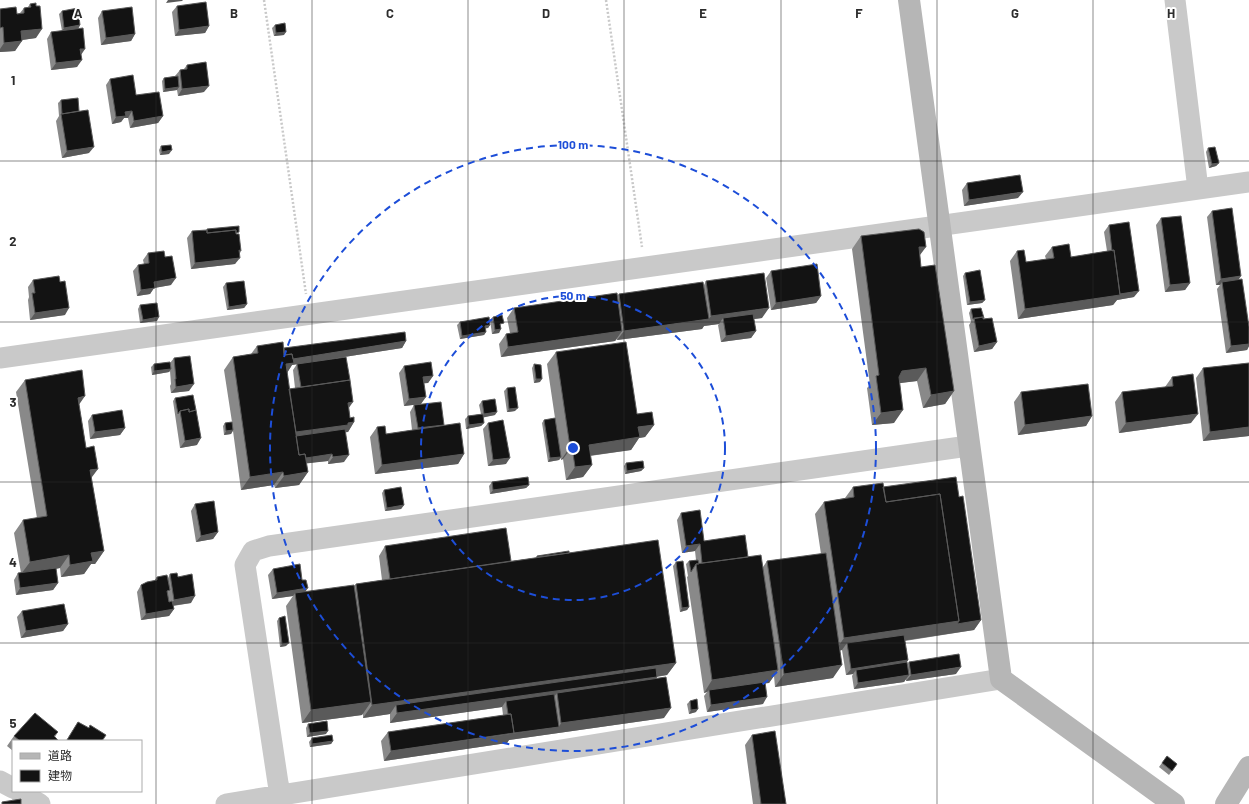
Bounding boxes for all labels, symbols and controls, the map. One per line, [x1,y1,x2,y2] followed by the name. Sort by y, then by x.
[74,5,83,21] text: A
[230,5,238,21] text: B
[386,5,394,21] text: C
[542,5,550,21] text: D
[699,5,707,21] text: E
[855,5,863,21] text: F
[1011,5,1019,21] text: G
[1167,5,1175,21] text: H
[11,72,15,88] text: 1
[558,137,588,151] text: 100 m
[9,233,17,249] text: 2
[560,288,586,302] text: 50 m
[9,394,17,410] text: 3
[566,441,580,455] centre of rings
[9,554,17,570] text: 4
[9,715,17,731] text: 5
[12,740,142,792] legend
[48,748,72,762] text: 道路
[48,768,72,782] text: 建物

